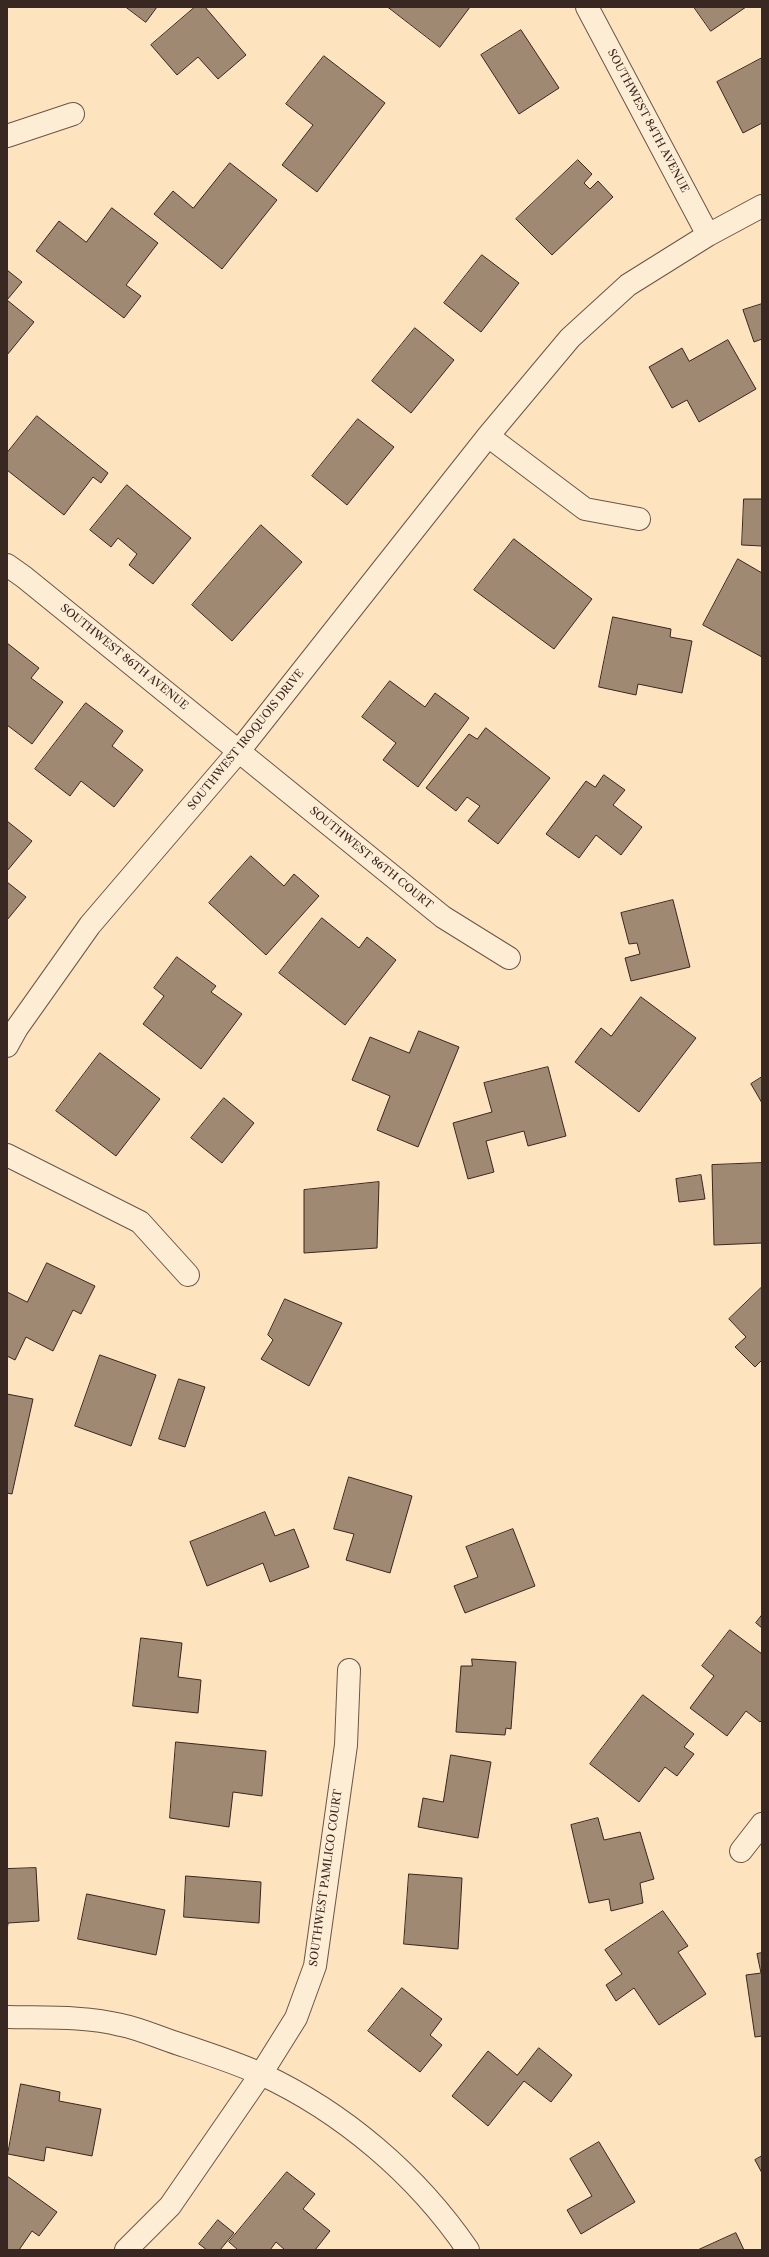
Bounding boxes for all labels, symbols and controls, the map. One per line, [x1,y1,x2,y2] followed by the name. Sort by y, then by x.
[604,47,692,195] street label: SOUTHWEST 84TH AVENUE
[58,601,190,713] street label: SOUTHWEST 86TH AVENUE
[185,667,307,813] street label: SOUTHWEST IROQUOIS DRIVE
[307,804,435,912] street label: SOUTHWEST 86TH COURT
[307,1788,345,1968] street label: SOUTHWEST PAMLICO COURT

